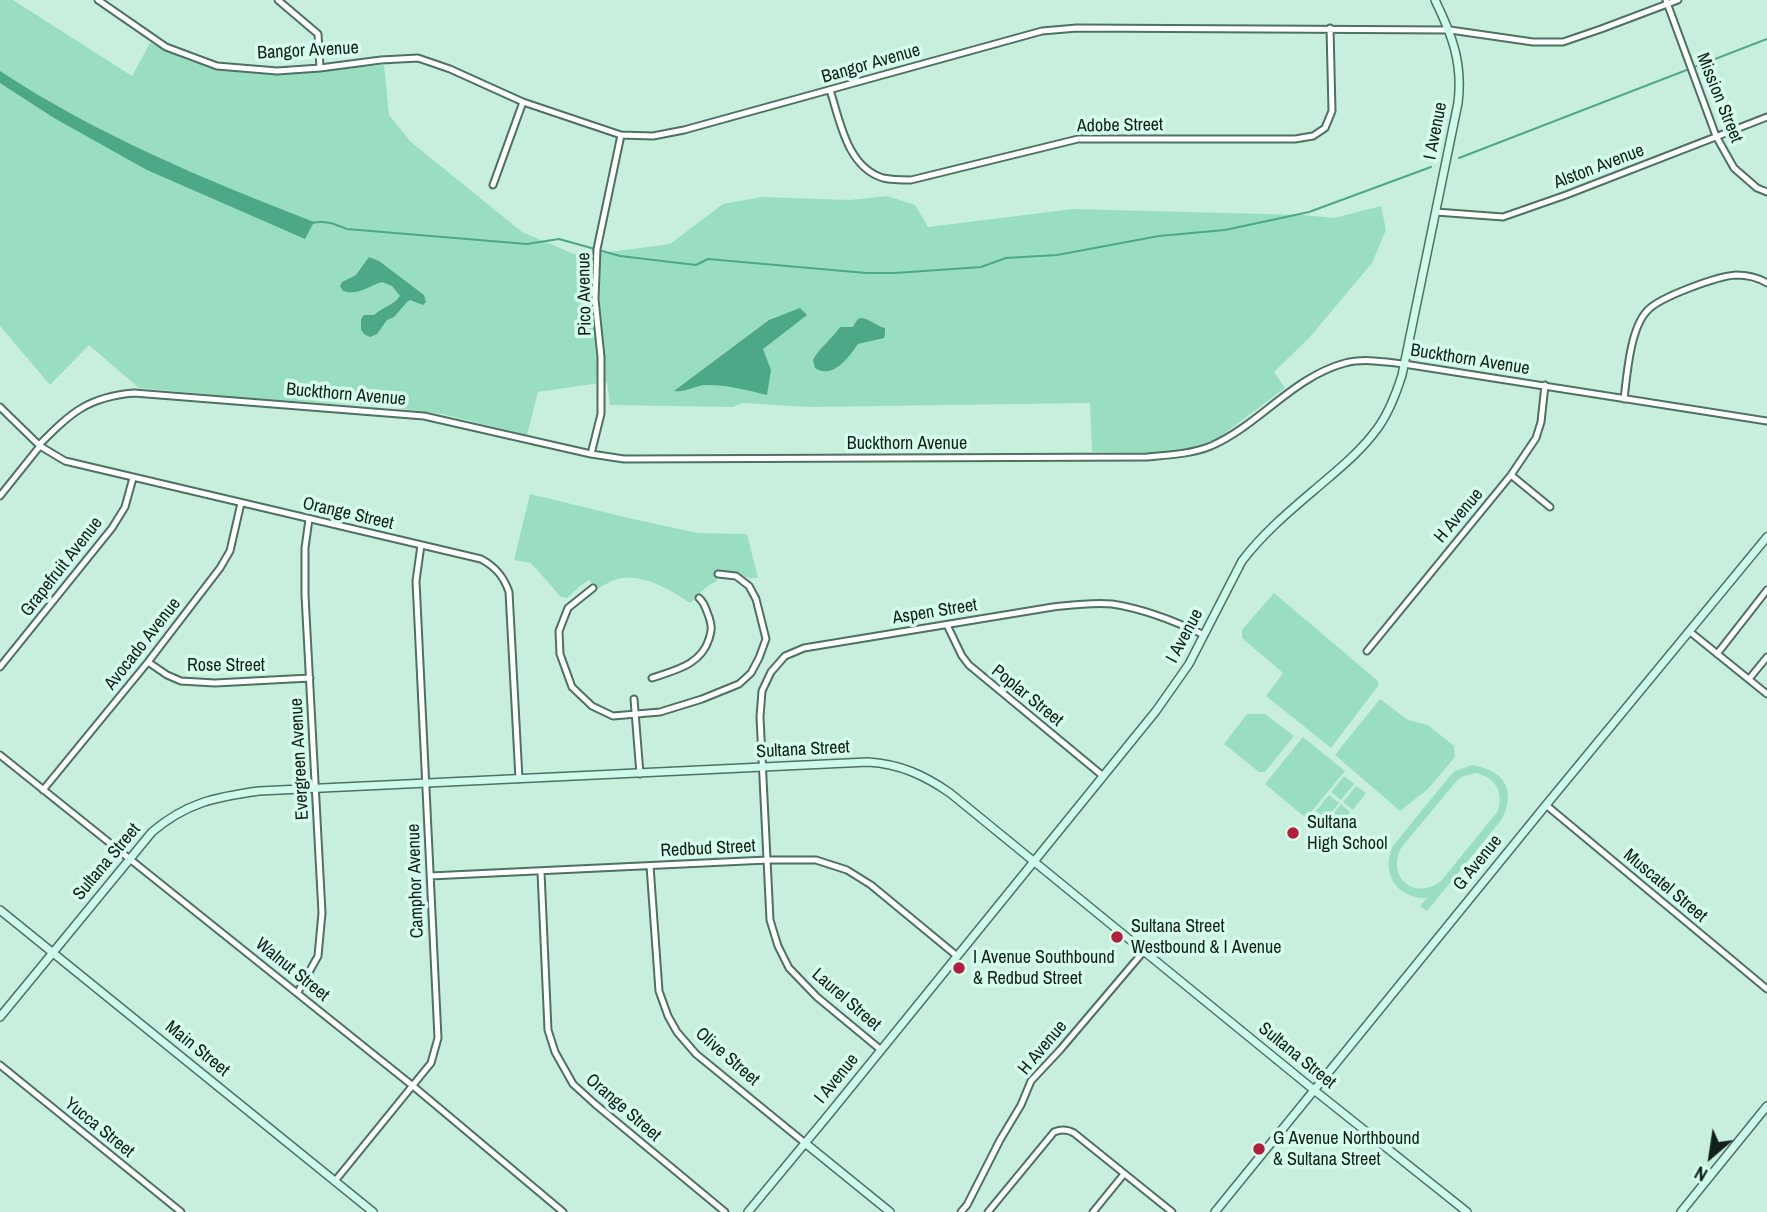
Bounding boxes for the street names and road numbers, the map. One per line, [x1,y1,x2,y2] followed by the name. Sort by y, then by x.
[257,38,359,64] street label: Bangor Avenue
[819,40,923,88] street label: Bangor Avenue
[1691,50,1747,146] street label: Mission Street
[1420,100,1452,162] street label: I Avenue
[1077,114,1163,138] street label: Adobe Street
[1551,140,1647,194] street label: Alston Avenue
[573,252,597,336] street label: Pico Avenue
[1409,340,1531,380] street label: Buckthorn Avenue
[285,379,407,411] street label: Buckthorn Avenue
[847,433,967,455] street label: Buckthorn Avenue
[1430,484,1488,548] street label: H Avenue
[300,493,396,535] street label: Orange Street
[16,513,108,621] street label: Grapefruit Avenue
[100,594,186,694] street label: Avocado Avenue
[891,595,979,629] street label: Aspen Street
[1162,605,1208,667] street label: I Avenue
[187,655,265,677] street label: Rose Street
[987,660,1067,732] street label: Poplar Street
[286,698,314,820] street label: Evergreen Avenue
[756,737,850,763] street label: Sultana Street
[69,819,145,905] street label: Sultana Street
[403,823,429,939] street label: Camphor Avenue
[1449,831,1507,895] street label: G Avenue
[660,836,756,862] street label: Redbud Street
[1619,845,1711,927] street label: Muscatel Street
[251,934,333,1006] street label: Walnut Street
[807,964,885,1036] street label: Laurel Street
[1014,1016,1072,1080] street label: H Avenue
[161,1017,233,1081] street label: Main Street
[1254,1018,1340,1094] street label: Sultana Street
[691,1023,763,1091] street label: Olive Street
[810,1050,864,1108] street label: I Avenue
[581,1069,665,1147] street label: Orange Street
[60,1093,138,1163] street label: Yucca Street

